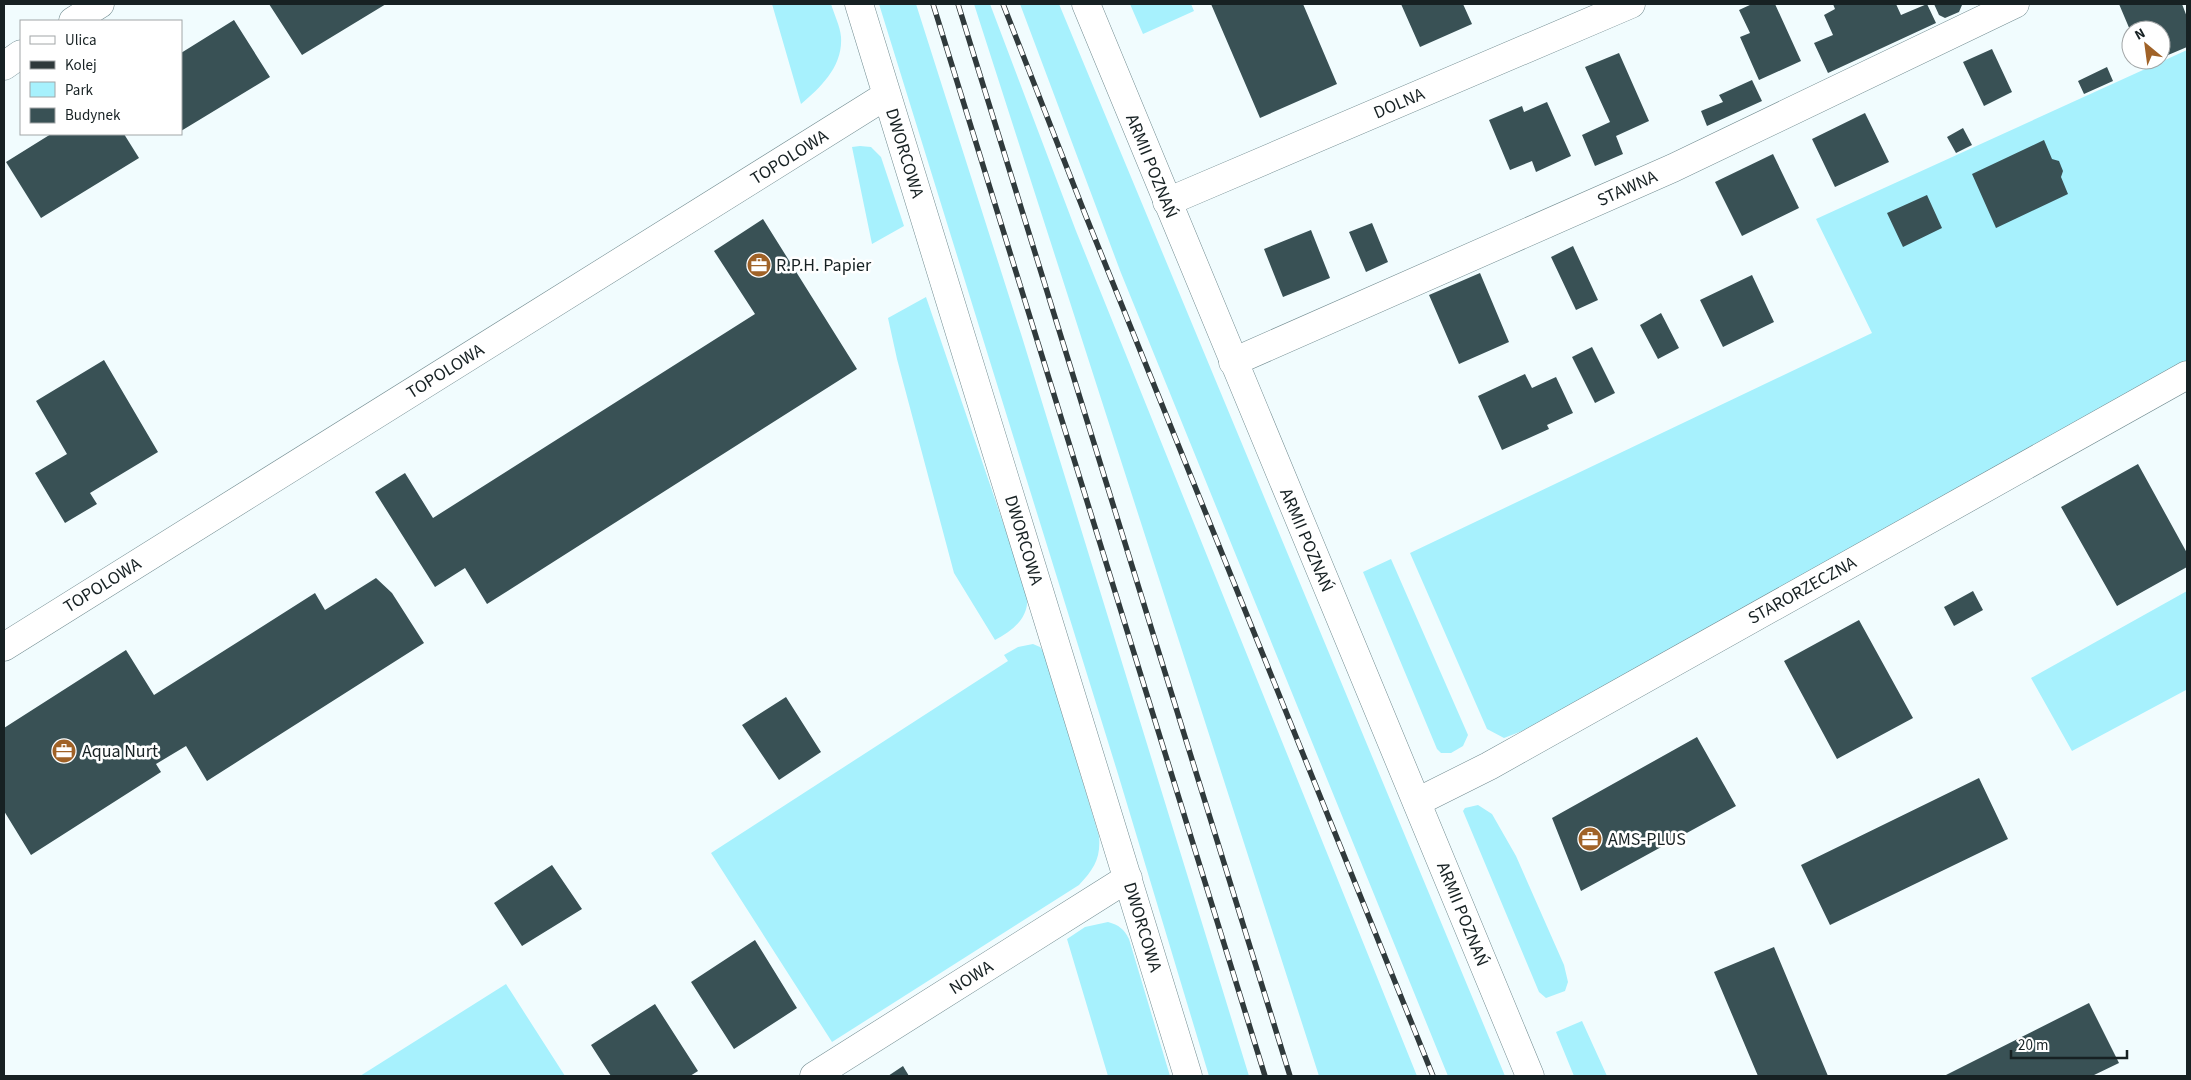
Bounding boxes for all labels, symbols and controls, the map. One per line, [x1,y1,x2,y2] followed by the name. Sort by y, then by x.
[20,20,182,135] legend
[2121,20,2171,70] north arrow
[2131,24,2149,46] text: N
[65,30,96,51] text: Ulica
[65,55,97,76] text: Kolej
[65,80,94,101] text: Park
[1370,81,1429,125] street label: DOLNA
[65,105,121,126] text: Budynek
[879,105,930,201] street label: DWORCOWA
[1119,110,1184,222] street label: ARMII POZNAŃ
[746,124,833,191] street label: TOPOLOWA
[1593,164,1662,213] street label: STAWNA
[746,252,772,278] office icon: R.P.H. Papier
[776,253,872,278] place label: R.P.H. Papier
[402,338,489,405] street label: TOPOLOWA
[1273,484,1340,596] street label: ARMII POZNAŃ
[998,492,1049,588] street label: DWORCOWA
[1743,550,1861,631] street label: STARORZECZNA
[59,552,146,619] street label: TOPOLOWA
[51,738,77,764] office icon: Aqua Nurt
[82,739,158,764] place label: Aqua Nurt
[1577,826,1603,852] office icon: AMS-PLUS
[1608,827,1686,852] place label: AMS-PLUS
[1430,858,1495,970] street label: ARMII POZNAŃ
[1117,879,1168,975] street label: DWORCOWA
[945,954,998,1001] street label: NOWA
[2011,1028,2127,1060] scale bar
[2018,1035,2048,1056] text: 20 m

